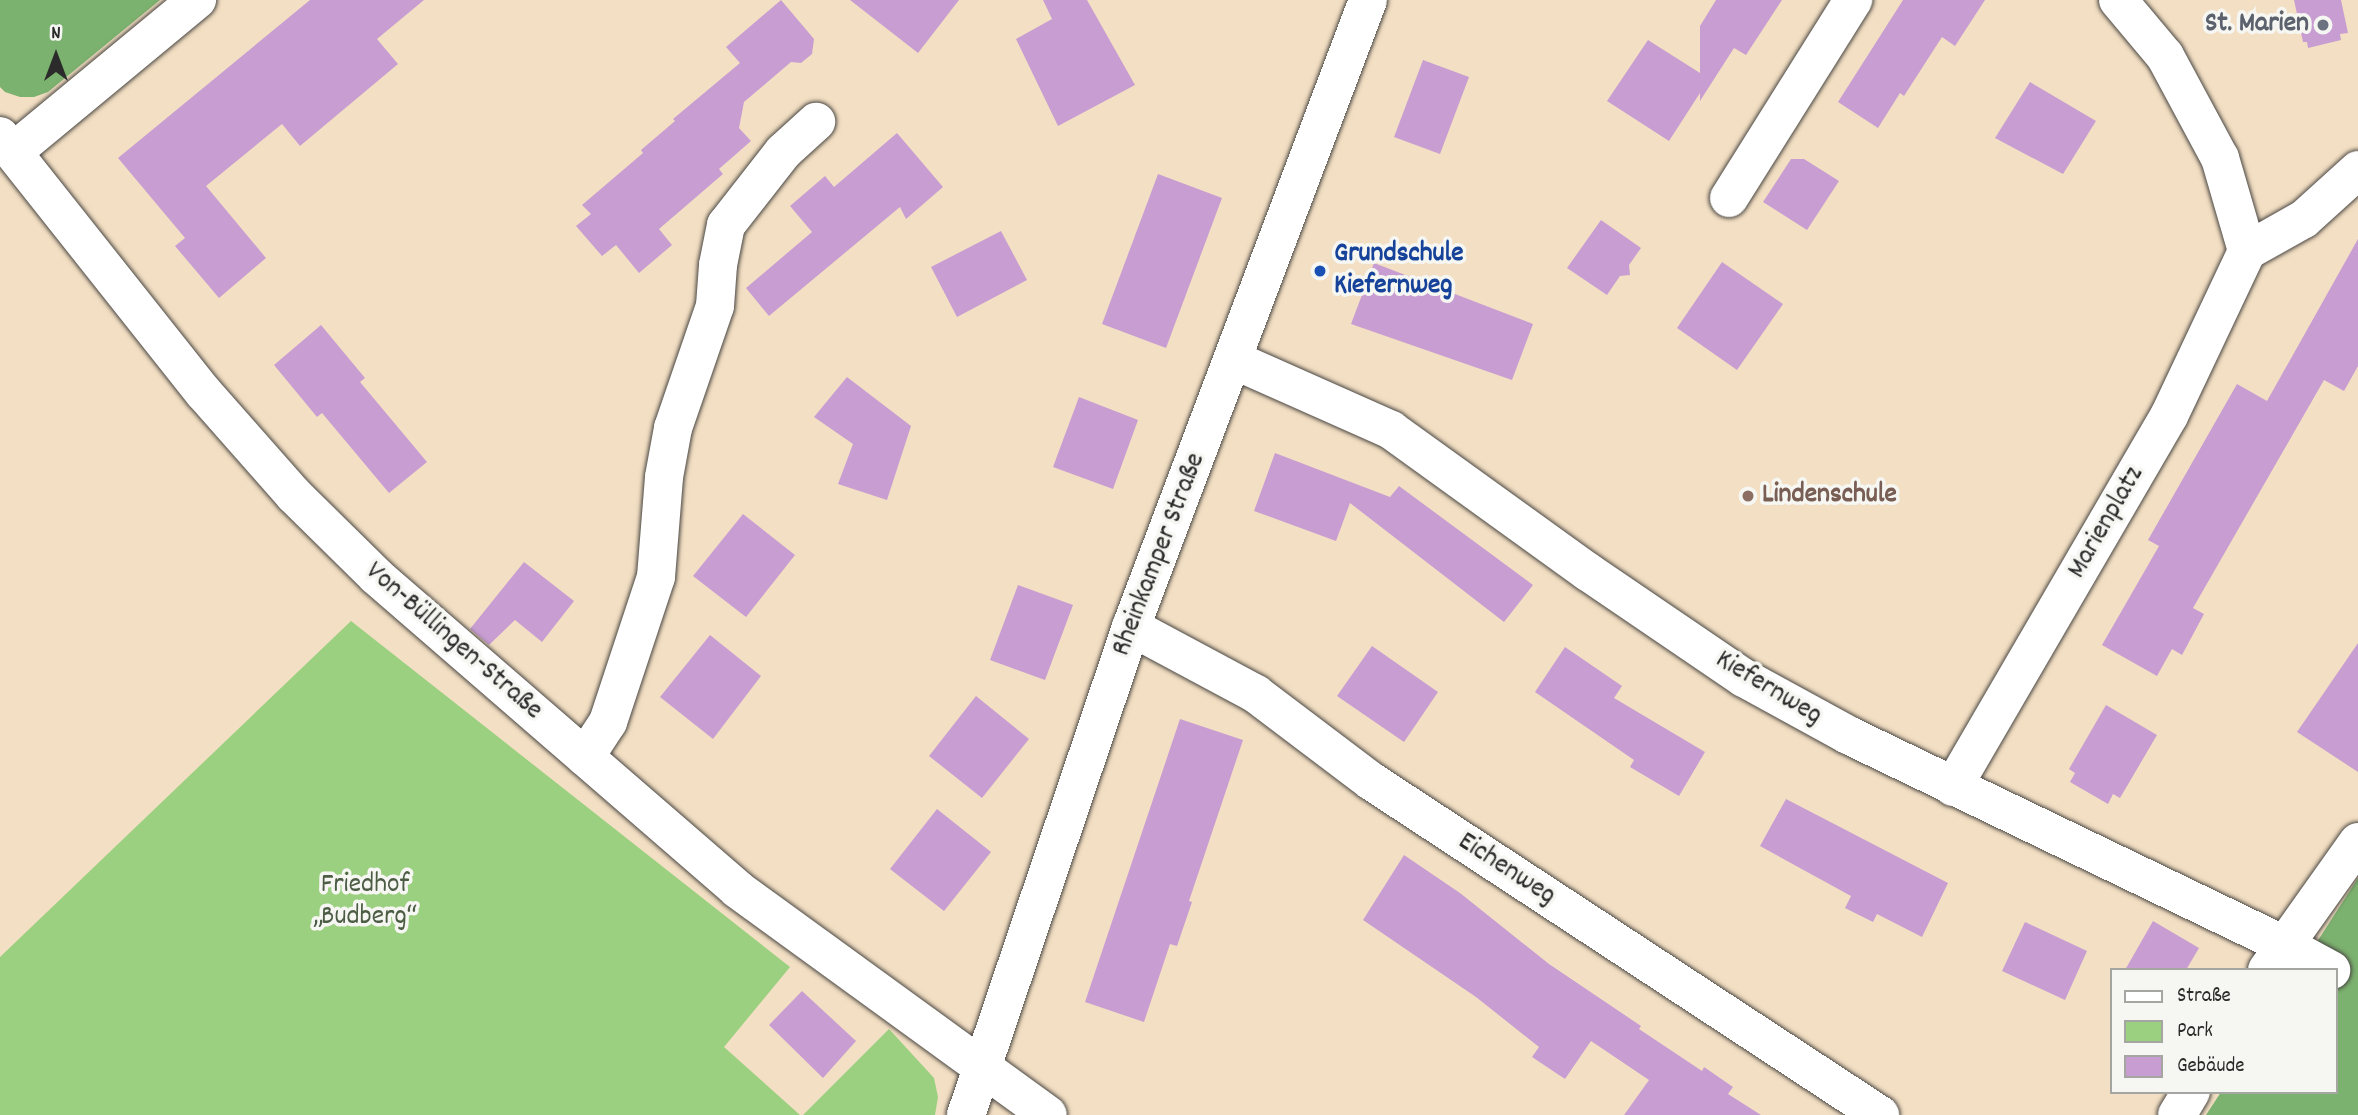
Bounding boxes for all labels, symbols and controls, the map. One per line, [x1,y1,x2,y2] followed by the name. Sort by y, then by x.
[2205,8,2309,42] place label: St. Marien
[2315,17,2331,33] marker: St. Marien
[21,21,91,91] north arrow
[51,21,61,48] text: N
[1334,238,1464,304] place label: Grundschule Kiefernweg
[1312,263,1328,279] marker: Grundschule Kiefernweg
[1106,449,1214,661] street label: Rheinkamper Straße
[2061,461,2153,585] street label: Marienplatz
[1762,479,1897,513] place label: Lindenschule
[1740,488,1756,504] marker: Lindenschule
[357,556,549,728] street label: Von-Büllingen-Straße
[1709,644,1827,734] street label: Kiefernweg
[1451,826,1561,914] street label: Eichenweg
[313,869,417,935] park label: Friedhof „Budberg“
[2110,968,2337,1094] legend
[2177,982,2231,1012] text: Straße
[2177,1017,2213,1047] text: Park
[2177,1052,2245,1082] text: Gebäude

